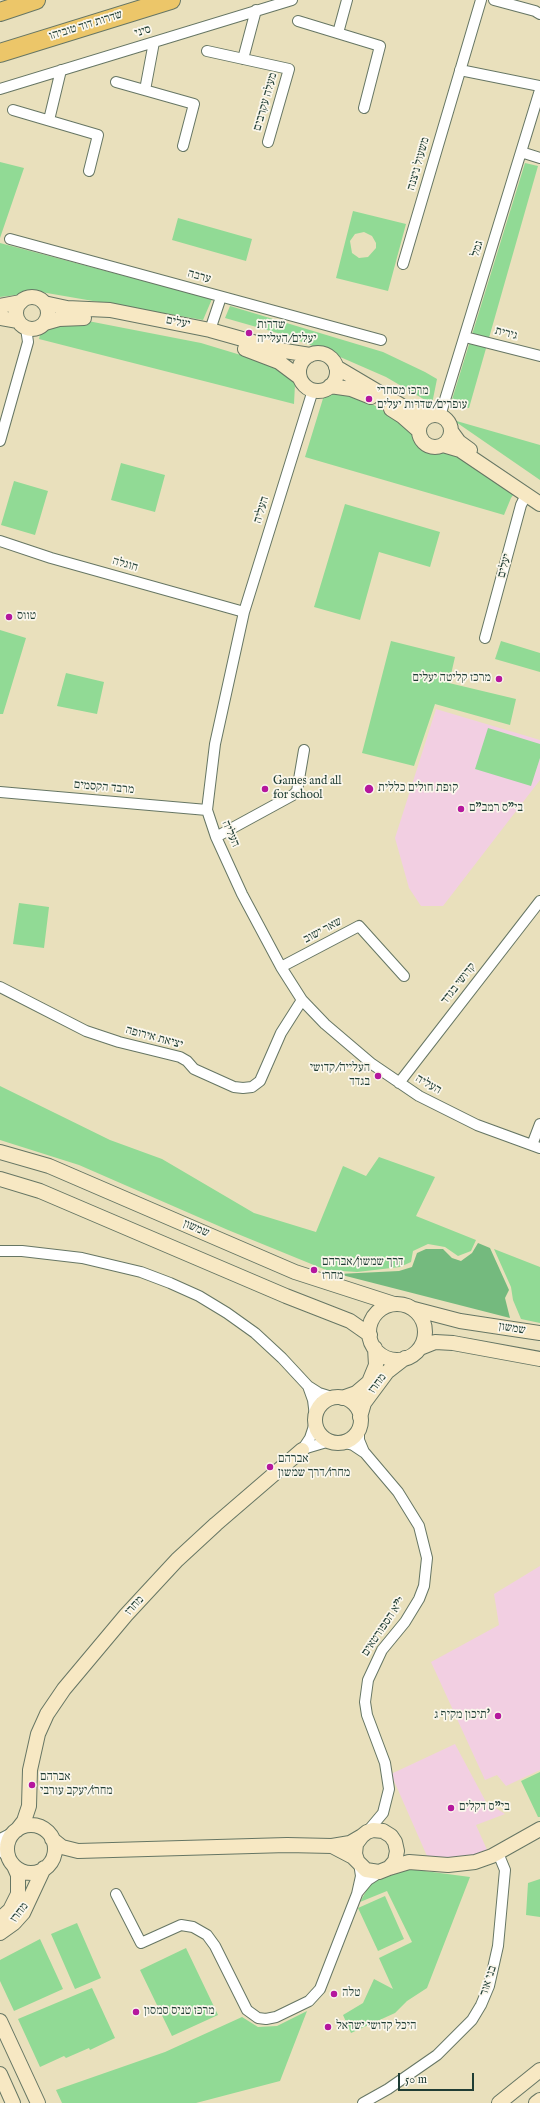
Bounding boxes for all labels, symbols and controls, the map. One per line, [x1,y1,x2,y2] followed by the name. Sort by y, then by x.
[47,8,125,44] street label: שדרות דוד טוביהו
[133,23,153,41] street label: סיני
[251,71,281,133] street label: מעלה עקרבים
[405,136,433,192] street label: משעול ניצנה
[469,239,487,259] street label: גמל
[186,267,212,287] street label: ערבה
[165,314,191,332] street label: יעלים
[257,319,316,347] place label: שדרות יעלים/העלייה
[493,324,519,344] street label: גירית
[244,328,254,338] marker: שדרות יעלים/העלייה
[377,385,467,413] place label: מרכז מסחרי עופרים/שדרות יעלים
[364,394,374,404] marker: מרכז מסחרי עופרים/שדרות יעלים
[251,495,273,525] street label: העליה
[495,552,515,580] street label: יעלים
[110,554,140,576] street label: חוגלה
[17,610,36,624] place label: טווס
[4,612,14,622] marker: טווס
[412,672,491,686] place label: מרכז קליטה יעלים
[494,674,504,684] marker: מרכז קליטה יעלים
[273,775,342,803] place label: Games and all for school
[73,778,135,798] street label: מרבד הקסמים
[378,782,458,796] place label: קופת חולים כללית
[363,783,375,795] marker: קופת חולים כללית
[260,784,270,794] marker: Games and all for school
[469,802,523,816] place label: בי"ס רמב"ם
[456,804,466,814] marker: בי"ס רמב"ם
[218,819,242,849] street label: העליה
[301,915,345,947] street label: שאר ישוב
[438,960,480,1008] street label: קדושי בגדד
[124,1023,184,1053] street label: יציאת אירופה
[310,1062,370,1090] place label: העלייה/קדושי בגדד
[373,1071,383,1081] marker: העלייה/קדושי בגדד
[412,1072,444,1098] street label: העליה
[181,1217,211,1241] street label: שמשון
[322,1256,403,1284] place label: דרך שמשון/אברהם מחרז
[309,1265,319,1275] marker: דרך שמשון/אברהם מחרז
[497,1320,527,1338] street label: שמשון
[366,1371,390,1397] street label: מחרז
[278,1453,350,1481] place label: אברהם מחרז/דרך שמשון
[265,1462,275,1472] marker: אברהם מחרז/דרך שמשון
[122,1593,148,1619] street label: מחרז
[359,1595,409,1659] street label: י"א הספורטאים
[434,1709,490,1723] place label: תיכון מקיף ג'
[493,1711,503,1721] marker: תיכון מקיף ג'
[40,1771,113,1799] place label: אברהם מחרז/יעקב עורבי
[27,1780,37,1790] marker: אברהם מחרז/יעקב עורבי
[459,1801,510,1815] place label: בי"ס דקלים
[446,1803,456,1813] marker: בי"ס דקלים
[8,1900,32,1926] street label: מחרז
[477,1964,501,1998] street label: בני אור
[342,1987,361,2001] place label: טלה
[329,1989,339,1999] marker: טלה
[144,2005,215,2019] place label: מרכז טניס סמסון
[131,2007,141,2017] marker: מרכז טניס סמסון
[336,2020,416,2034] place label: היכל קדושי ישראל
[323,2022,333,2032] marker: היכל קדושי ישראל
[400,2065,476,2091] scale bar
[405,2072,427,2087] text: 50 m

